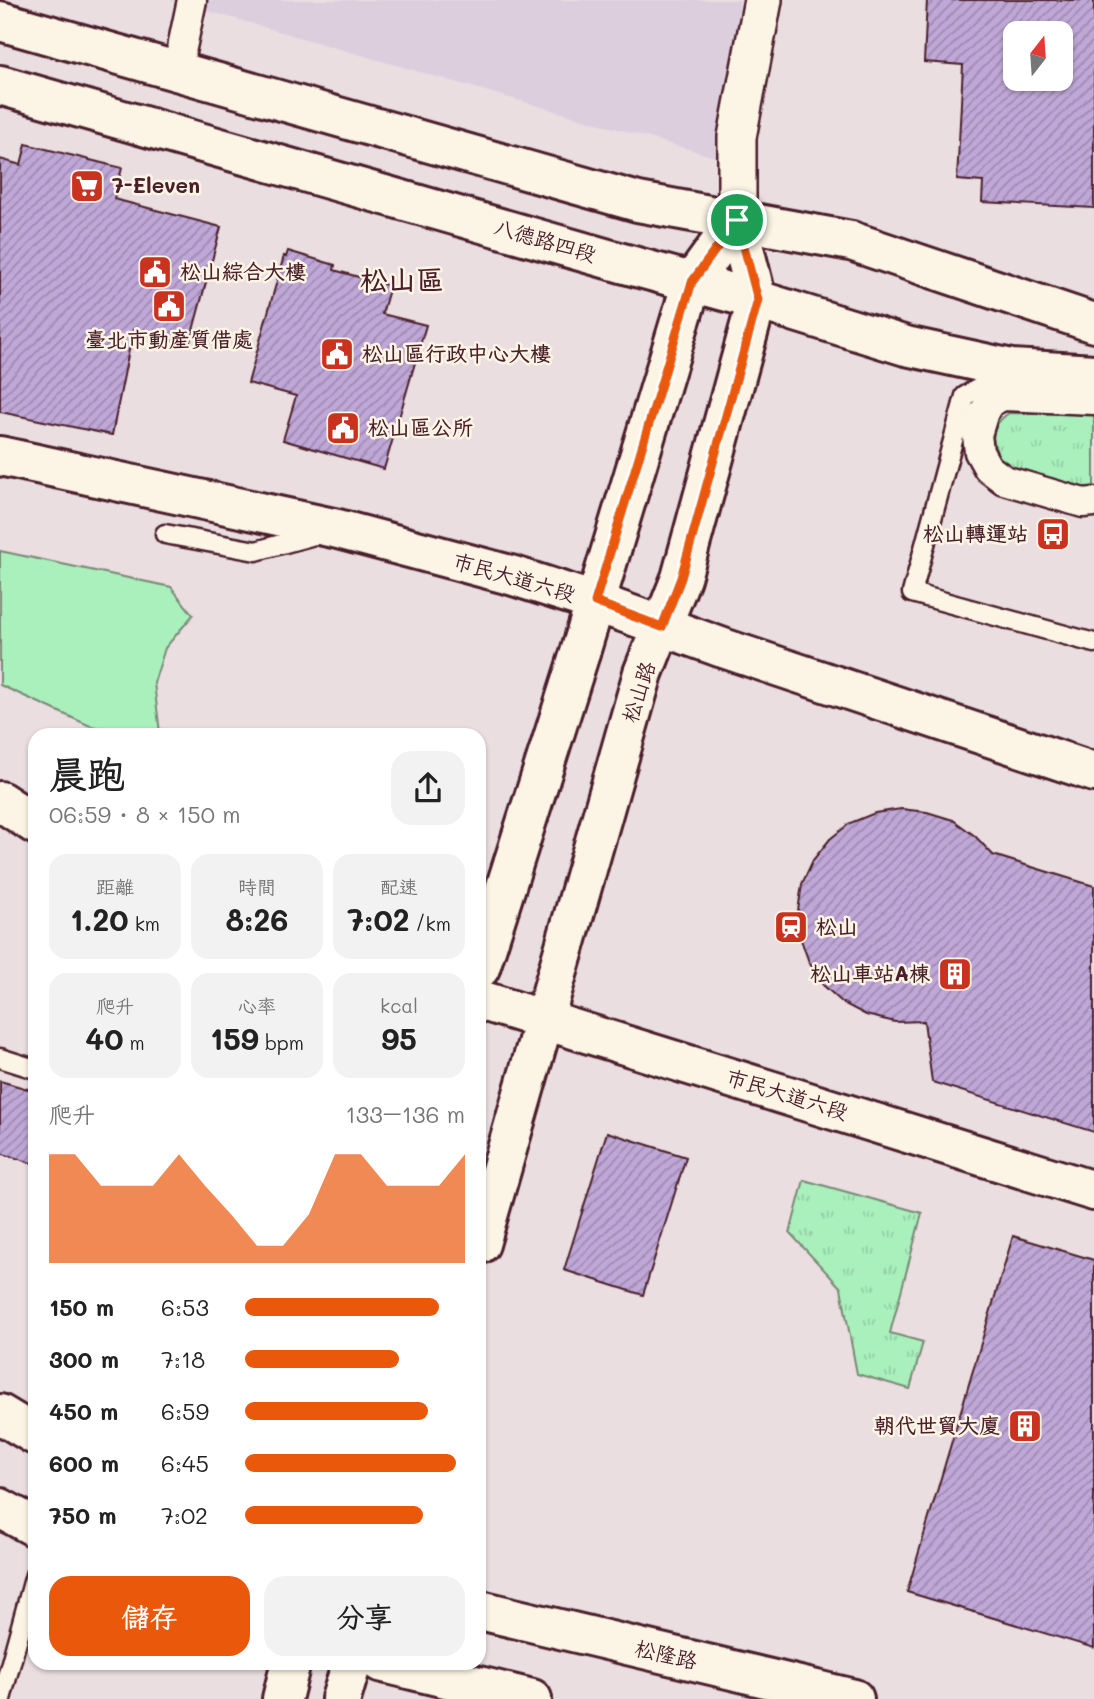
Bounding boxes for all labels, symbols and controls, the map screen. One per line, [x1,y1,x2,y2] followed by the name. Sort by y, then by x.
[1003,21,1073,91] north arrow
[1003,21,1073,91] map controls
[68,167,106,205] supermarket icon: 7-Eleven
[112,171,200,198] place label: 7-Eleven
[707,190,767,250] pin
[718,201,756,239] icon: arrive
[491,212,600,267] street label: 八德路四段
[136,253,174,291] public building icon: 松山綜合大樓
[180,257,306,284] place label: 松山綜合大樓
[360,261,444,297] district label: 松山區
[150,287,188,325] public building icon: 臺北市動產質借處
[85,325,253,352] place label: 臺北市動產質借處
[318,335,356,373] public building icon: 松山區行政中心大樓
[362,339,551,366] place label: 松山區行政中心大樓
[324,409,362,447] public building icon: 松山區公所
[368,413,473,440] place label: 松山區公所
[1034,515,1072,553] bus stop icon: 松山轉運站
[923,519,1028,546] place label: 松山轉運站
[450,546,579,607] street label: 市民大道六段
[615,657,660,726] street label: 松山路
[49,748,125,798] text: 晨跑
[391,751,465,825] button: share
[49,799,241,829] text: 06:59 · 8 × 150 m
[96,874,134,899] text: 距離
[238,874,276,899] text: 時間
[380,874,418,899] text: 配速
[70,899,129,939] text: 1.20
[225,899,289,939] text: 8:26
[347,899,409,939] text: 7:02
[772,908,810,946] station icon: 松山
[129,911,160,936] text: km
[409,911,451,936] text: /km
[816,912,858,939] place label: 松山
[936,955,974,993] building icon: 松山車站A棟
[810,959,931,986] place label: 松山車站A棟
[96,993,134,1018] text: 爬升
[238,993,276,1018] text: 心率
[380,993,418,1018] text: kcal
[85,1018,124,1058] text: 40
[210,1018,259,1058] text: 159
[381,1018,417,1058] text: 95
[124,1030,145,1055] text: m
[259,1030,304,1055] text: bpm
[723,1062,852,1125] street label: 市民大道六段
[49,1099,95,1129] text: 爬升
[346,1099,465,1129] text: 133–136 m
[49,1292,114,1322] text: 150 m
[161,1292,209,1322] text: 6:53
[49,1344,119,1374] text: 300 m
[161,1344,205,1374] text: 7:18
[49,1396,118,1426] text: 450 m
[161,1396,209,1426] text: 6:59
[1006,1407,1044,1445] building icon: 朝代世貿大廈
[874,1411,1000,1438] place label: 朝代世貿大廈
[49,1448,119,1478] text: 600 m
[161,1448,209,1478] text: 6:45
[49,1500,117,1530] text: 750 m
[161,1500,208,1530] text: 7:02
[49,1576,250,1656] button: 儲存
[264,1576,465,1656] button: 分享
[633,1633,700,1674] street label: 松隆路

